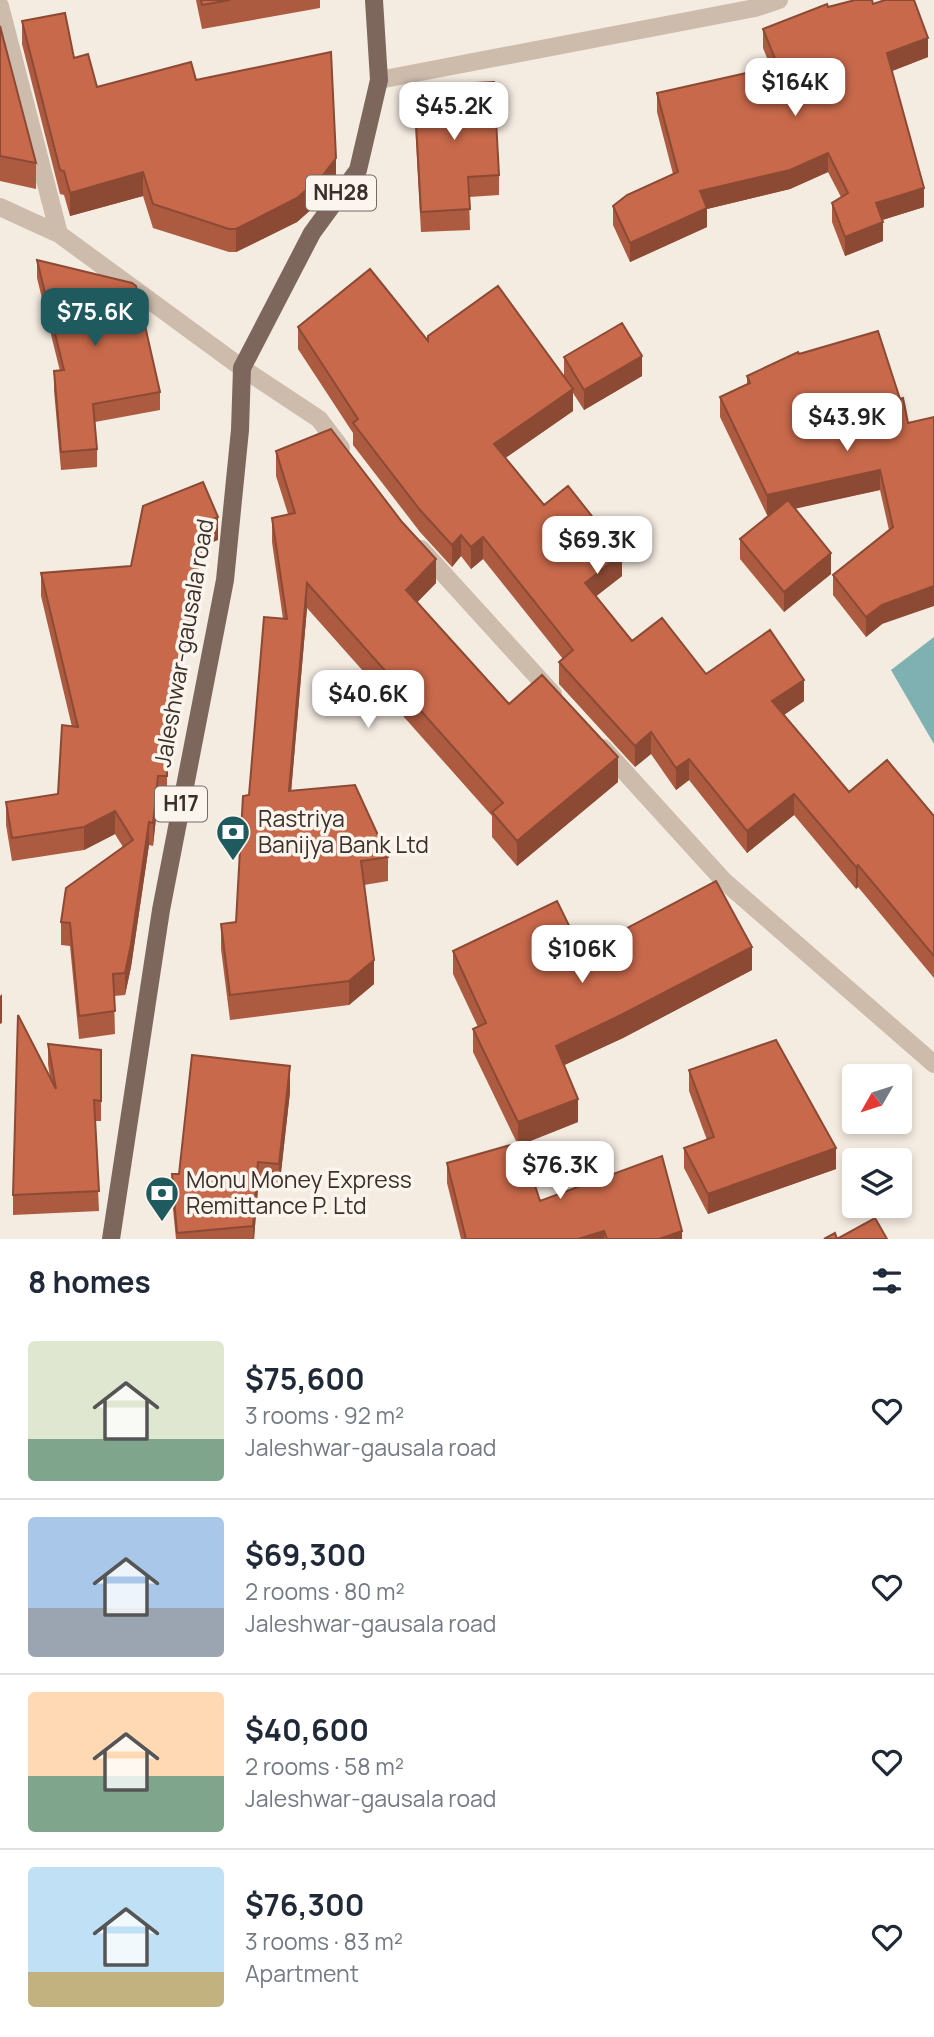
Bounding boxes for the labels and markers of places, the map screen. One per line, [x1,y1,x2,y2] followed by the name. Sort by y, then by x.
[746,58,844,118] pin: $164K
[397,82,511,142] pin: $45.2K
[38,288,152,348] pin: $75.6K
[790,393,904,453] pin: $43.9K
[540,516,654,576] pin: $69.3K
[311,670,425,730] pin: $40.6K
[258,802,429,860] place label: Rastriya Banijya Bank Ltd
[214,813,252,862] bank icon: Rastriya Banijya Bank Ltd
[533,926,631,985] pin: $106K
[503,1142,617,1201] pin: $76.3K
[186,1163,412,1221] place label: Monu Money Express Remittance P. Ltd
[143,1174,181,1223] bank icon: Monu Money Express Remittance P. Ltd

